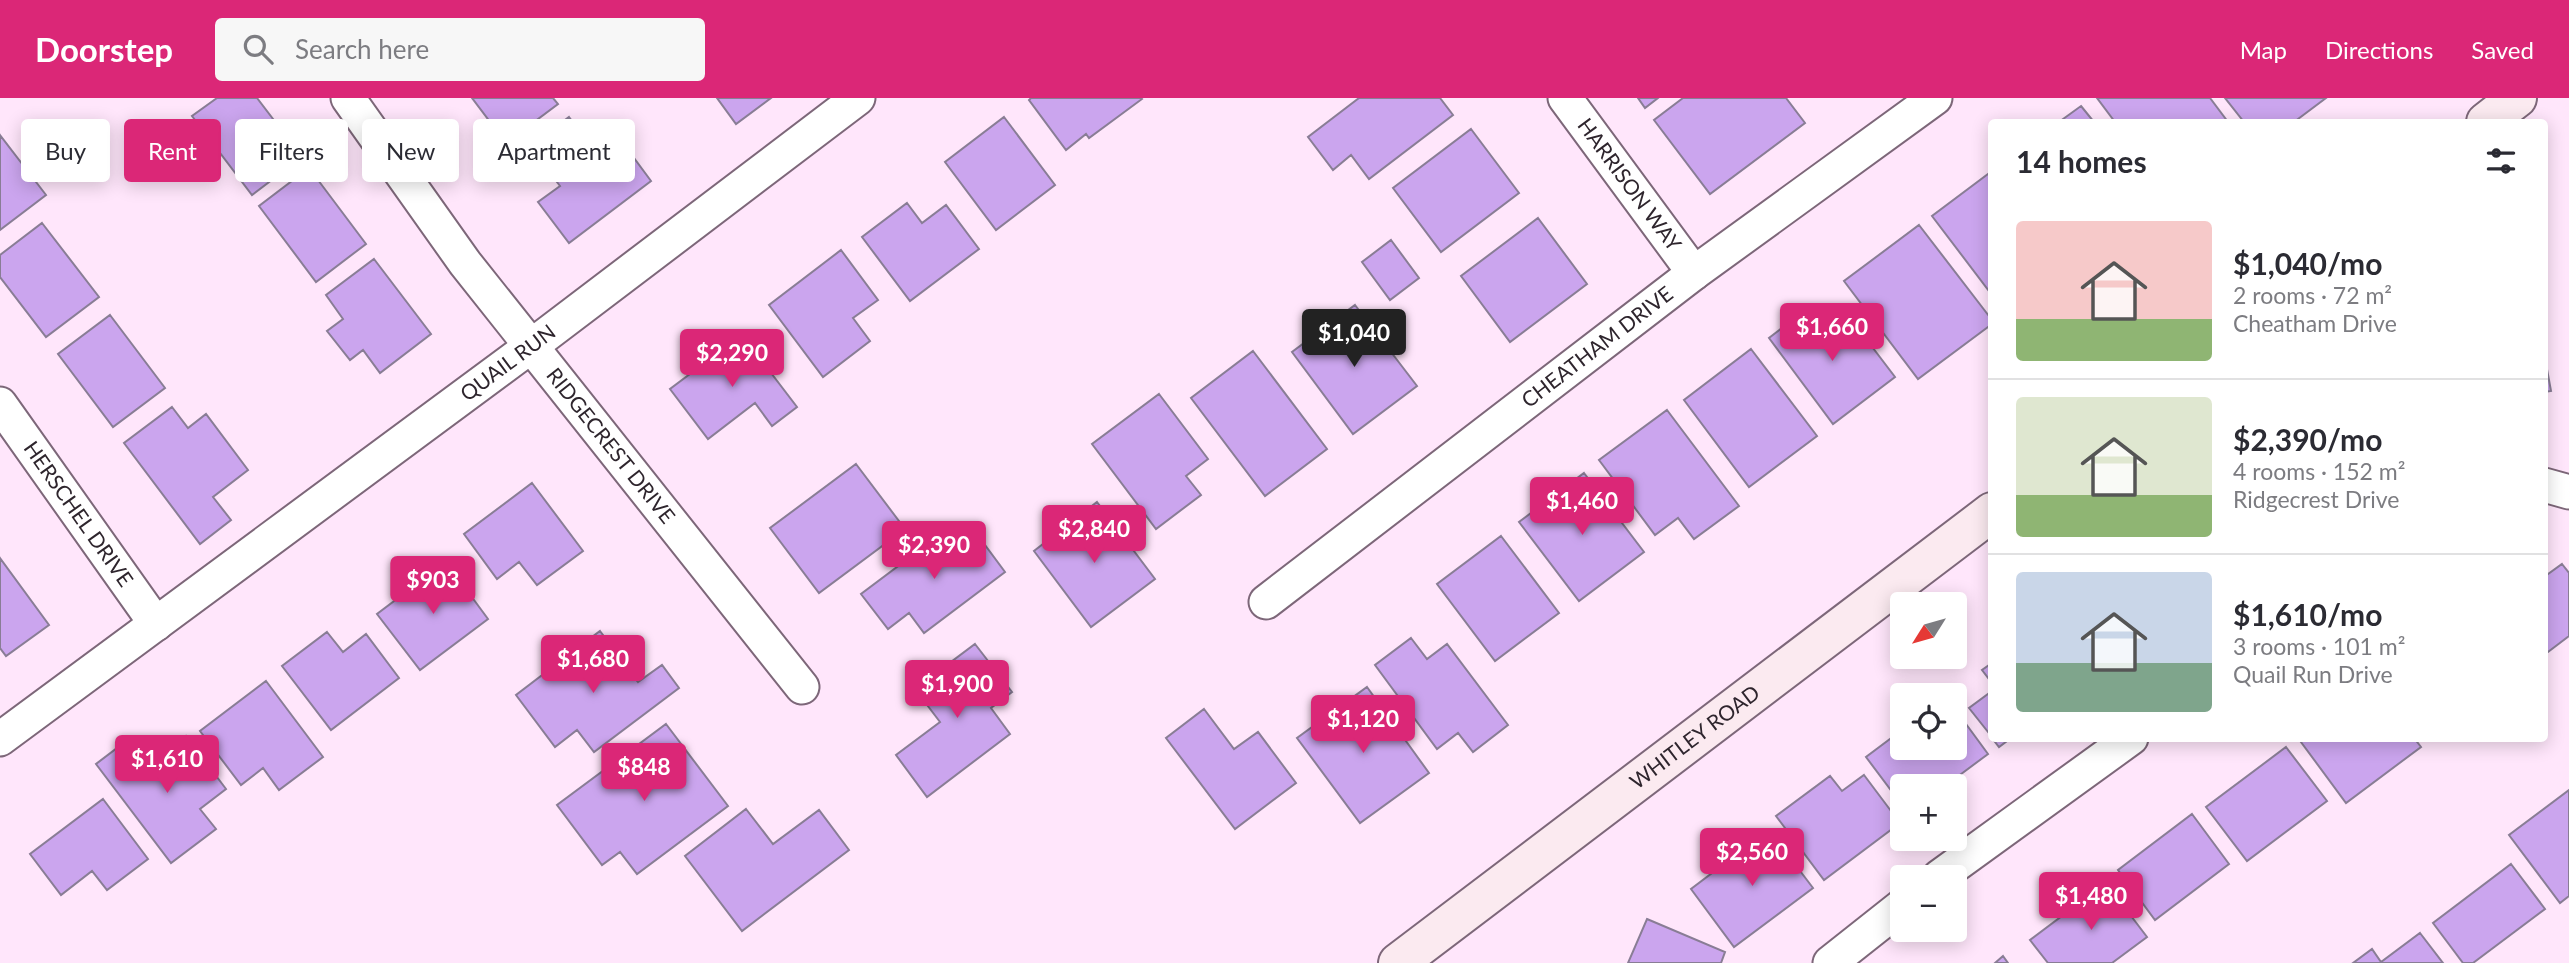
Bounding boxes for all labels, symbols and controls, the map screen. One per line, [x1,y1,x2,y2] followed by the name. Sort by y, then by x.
[215,18,705,81] search box
[35,29,173,69] text: Doorstep
[239,30,277,68] icon: search
[295,33,429,65] text: Search here
[2240,35,2287,64] text: Map
[2325,35,2433,64] text: Directions
[2471,35,2534,64] text: Saved
[1573,113,1688,256] street label: HARRISON WAY
[21,119,110,182] chip: Buy
[124,119,221,182] chip: Rent
[235,119,348,182] chip: Filters
[362,119,459,182] chip: New
[473,119,635,182] chip: Apartment
[2482,142,2520,180] icon: filters
[2016,143,2147,179] text: 14 homes
[2233,245,2382,281] text: $1,040/mo
[2072,249,2156,333] icon: home
[1516,280,1677,412] street label: CHEATHAM DRIVE
[2233,281,2392,309] text: 2 rooms · 72 m²
[1775,303,1889,363] pin: $1,660
[2233,309,2397,337] text: Cheatham Drive
[1297,310,1411,369] pin: $1,040
[1796,312,1868,340] text: $1,660
[455,318,560,405] street label: QUAIL RUN
[1318,318,1390,346] text: $1,040
[675,330,789,389] pin: $2,290
[696,338,768,366] text: $2,290
[542,362,681,528] street label: RIDGECREST DRIVE
[2233,421,2382,457] text: $2,390/mo
[2072,425,2156,509] icon: home
[19,436,139,591] street label: HERSCHEL DRIVE
[2233,457,2405,485] text: 4 rooms · 152 m²
[1525,478,1639,537] pin: $1,460
[2233,485,2400,513] text: Ridgecrest Drive
[1546,486,1618,514] text: $1,460
[1037,505,1151,565] pin: $2,840
[1058,514,1130,542] text: $2,840
[877,522,991,581] pin: $2,390
[898,530,970,558] text: $2,390
[392,556,474,616] pin: $903
[406,565,460,593] text: $903
[1890,592,1967,668] north arrow
[1890,592,1967,942] map controls
[2233,596,2382,632] text: $1,610/mo
[2072,600,2156,684] icon: home
[2233,632,2405,660] text: 3 rooms · 101 m²
[536,636,650,695] pin: $1,680
[557,644,629,672] text: $1,680
[900,660,1014,720] pin: $1,900
[2233,660,2393,688] text: Quail Run Drive
[921,669,993,697] text: $1,900
[1624,679,1764,793] street label: WHITLEY ROAD
[1890,683,1967,760] button: locate
[1306,696,1420,755] pin: $1,120
[1327,704,1399,732] text: $1,120
[110,736,224,795] pin: $1,610
[131,744,203,772] text: $1,610
[603,744,685,803] pin: $848
[617,752,671,780] text: $848
[1890,774,1967,851] button: +
[1695,828,1809,888] pin: $2,560
[1716,837,1788,865] text: $2,560
[1890,865,1967,942] button: −
[2034,872,2148,932] pin: $1,480
[2055,881,2127,909] text: $1,480

